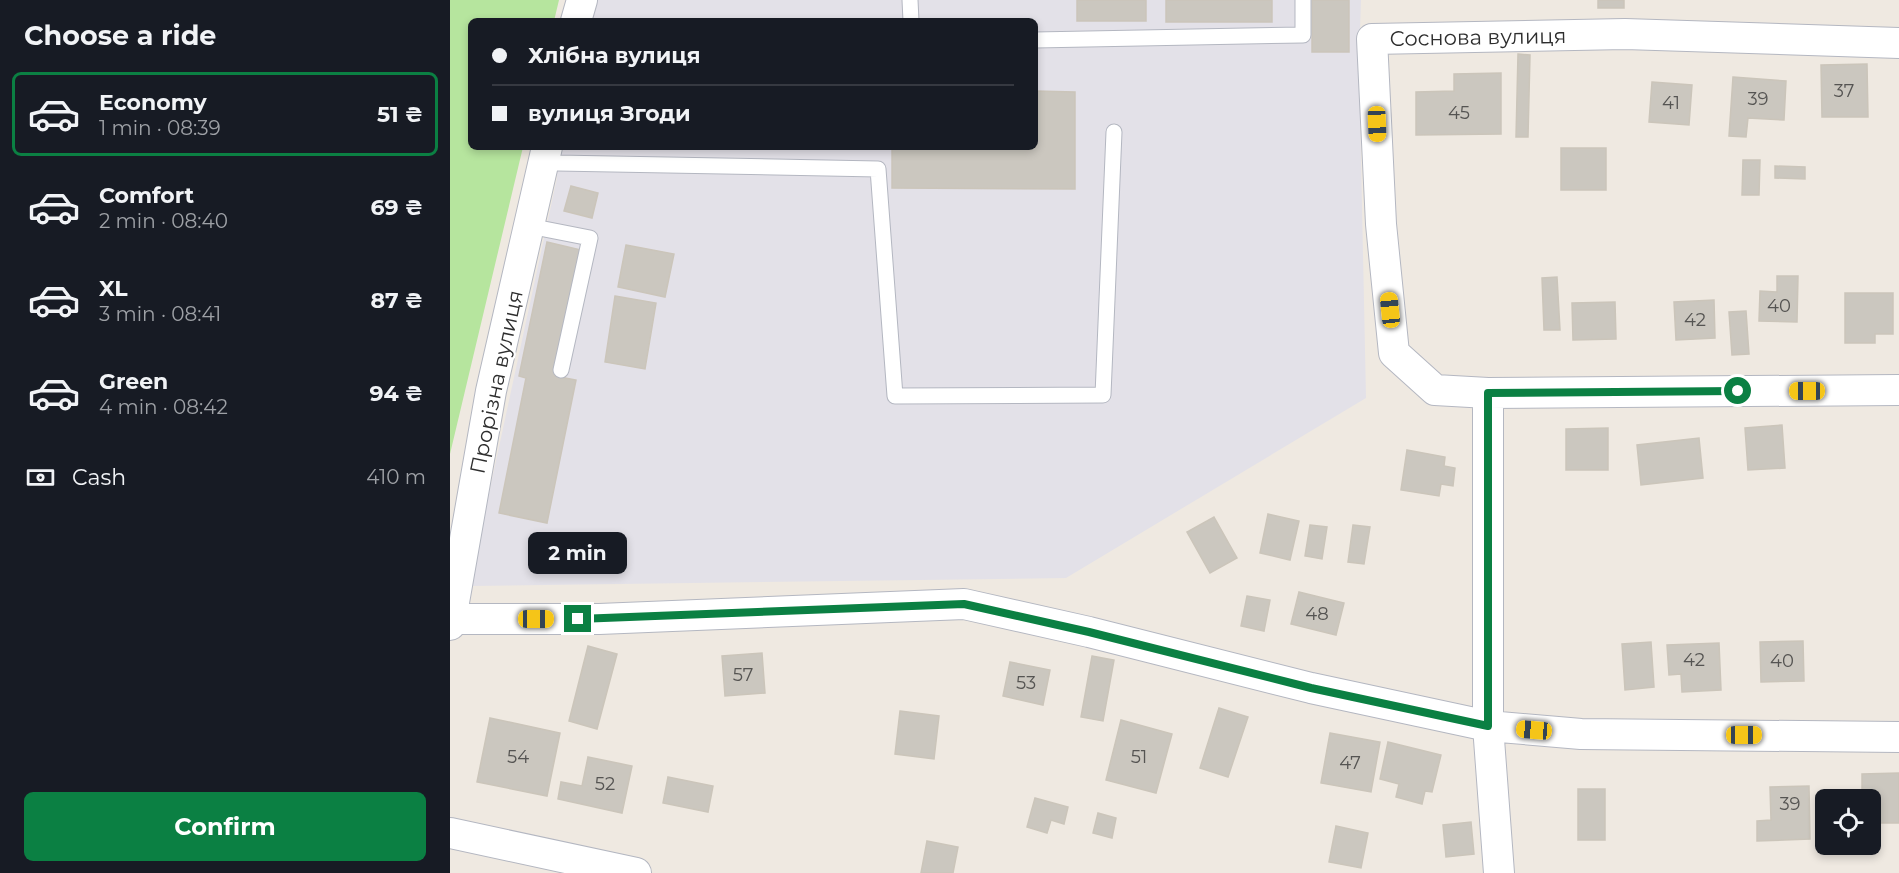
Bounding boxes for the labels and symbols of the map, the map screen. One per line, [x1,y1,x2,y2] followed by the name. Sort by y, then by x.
[1389,23,1567,51] street label: Соснова вулиця
[1834,80,1854,102] house number: 37
[1747,88,1769,110] house number: 39
[1662,92,1680,114] house number: 41
[1448,102,1470,124] house number: 45
[1367,106,1387,142] car
[464,288,528,476] street label: Прорізна вулиця
[1379,291,1401,329] car
[1767,295,1791,317] house number: 40
[1684,309,1706,331] house number: 42
[1724,377,1751,404] route start
[1789,382,1825,400] car
[528,532,628,574] callout: 2 min
[1305,603,1329,625] house number: 48
[564,605,591,632] route end
[518,610,554,628] car
[1683,649,1705,671] house number: 42
[1770,650,1794,672] house number: 40
[733,664,753,686] house number: 57
[1016,672,1036,694] house number: 53
[1515,719,1553,741] car
[1726,726,1762,744] car
[507,746,529,768] house number: 54
[1131,746,1147,768] house number: 51
[1339,752,1361,774] house number: 47
[595,773,615,795] house number: 52
[1779,793,1801,815] house number: 39

